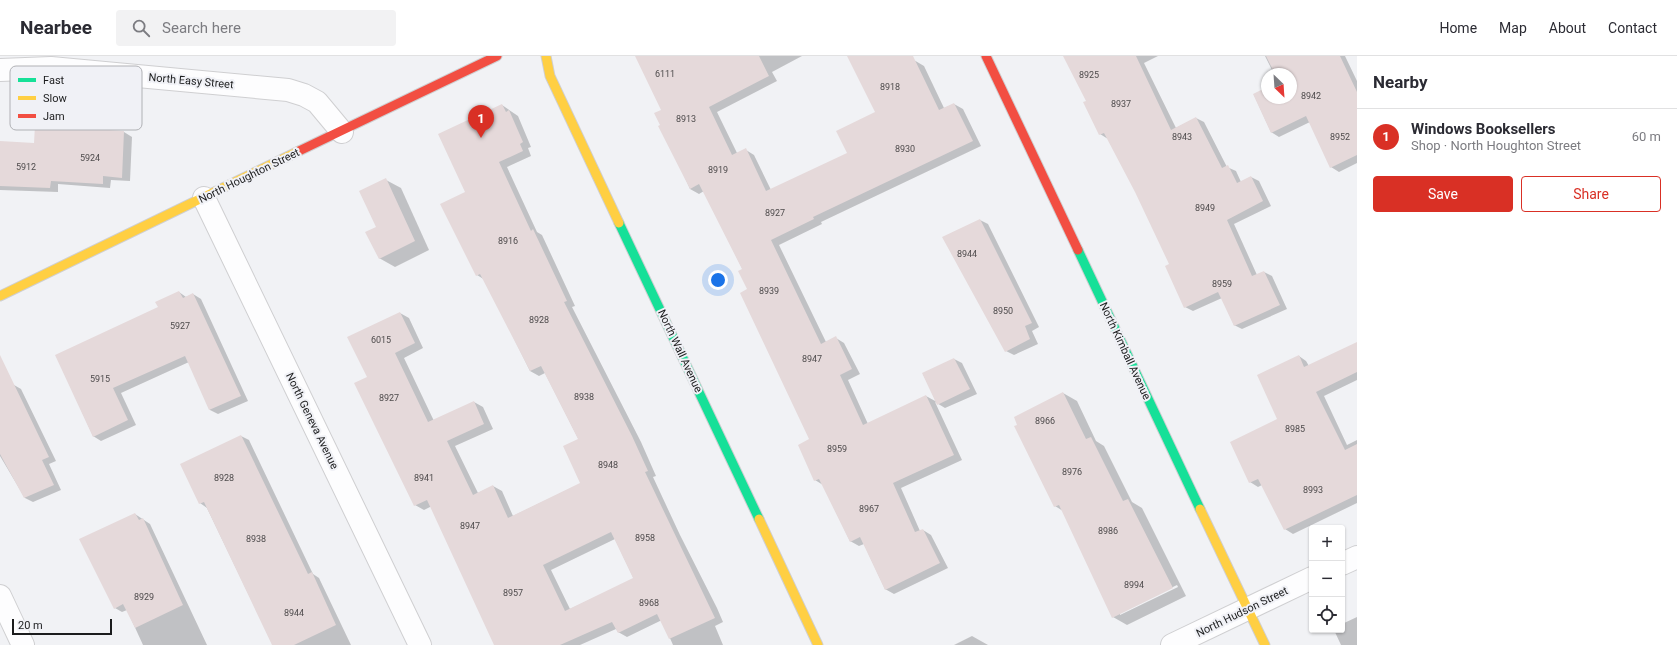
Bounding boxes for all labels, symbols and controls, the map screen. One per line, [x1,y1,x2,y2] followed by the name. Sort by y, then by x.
[116,10,396,46] search box
[20,16,92,39] text: Nearbee
[130,17,152,39] icon: search
[162,19,241,37] text: Search here
[1439,20,1477,36] text: Home
[1499,20,1527,36] text: Map
[1549,20,1586,36] text: About
[1608,20,1657,36] text: Contact
[10,66,142,130] legend
[1261,68,1297,104] north arrow
[655,69,675,79] house number: 6111
[1079,70,1099,80] house number: 8925
[148,71,234,91] street label: North Easy Street
[1373,72,1428,92] text: Nearby
[43,74,65,87] text: Fast
[880,82,900,92] house number: 8918
[1301,91,1321,101] house number: 8942
[43,92,67,105] text: Slow
[1111,99,1131,109] house number: 8937
[468,105,494,138] pin: 1
[43,110,65,123] text: Jam
[676,114,696,124] house number: 8913
[1411,120,1555,138] text: Windows Booksellers
[1382,129,1390,144] text: 1
[1632,129,1661,144] text: 60 m
[1172,132,1192,142] house number: 8943
[1330,132,1350,142] house number: 8952
[1411,138,1581,153] text: Shop · North Houghton Street
[895,144,915,154] house number: 8930
[196,146,302,206] street label: North Houghton Street
[80,153,100,163] house number: 5924
[16,162,36,172] house number: 5912
[708,165,728,175] house number: 8919
[1373,176,1513,212] button: Save
[1521,176,1661,212] button: Share
[1195,203,1215,213] house number: 8949
[765,208,785,218] house number: 8927
[498,236,518,246] house number: 8916
[957,249,977,259] house number: 8944
[708,270,728,290] your location
[1212,279,1232,289] house number: 8959
[759,286,779,296] house number: 8939
[1097,300,1153,402] street label: North Kimball Avenue
[993,306,1013,316] house number: 8950
[655,307,705,395] street label: North Wall Avenue
[529,315,549,325] house number: 8928
[170,321,190,331] house number: 5927
[371,335,391,345] house number: 6015
[802,354,822,364] house number: 8947
[283,371,341,471] street label: North Geneva Avenue
[90,374,110,384] house number: 5915
[574,392,594,402] house number: 8938
[379,393,399,403] house number: 8927
[1035,416,1055,426] house number: 8966
[1285,424,1305,434] house number: 8985
[827,444,847,454] house number: 8959
[598,460,618,470] house number: 8948
[1062,467,1082,477] house number: 8976
[214,473,234,483] house number: 8928
[414,473,434,483] house number: 8941
[1303,485,1323,495] house number: 8993
[859,504,879,514] house number: 8967
[460,521,480,531] house number: 8947
[1309,525,1345,633] map controls
[1309,525,1345,561] button: +
[1098,526,1118,536] house number: 8986
[635,533,655,543] house number: 8958
[246,534,266,544] house number: 8938
[1309,561,1345,597] button: −
[1124,580,1144,590] house number: 8994
[1194,584,1290,640] street label: North Hudson Street
[503,588,523,598] house number: 8957
[134,592,154,602] house number: 8929
[1309,597,1345,633] button: locate
[639,598,659,608] house number: 8968
[284,608,304,618] house number: 8944
[12,617,112,636] scale bar
[18,619,43,632] text: 20 m

